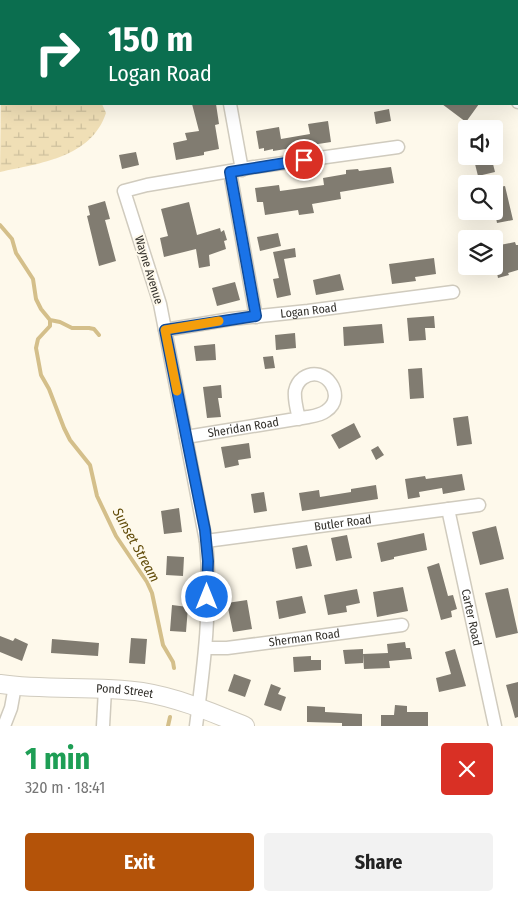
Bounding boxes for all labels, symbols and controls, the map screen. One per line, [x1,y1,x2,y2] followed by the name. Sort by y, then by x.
[108,18,193,60] text: 150 m
[25,20,90,85] icon: right
[108,60,212,87] text: Logan Road
[458,120,503,275] map controls
[458,120,503,165] button: sound
[283,139,325,181] pin
[290,146,318,174] icon: arrive
[458,175,503,220] button: search
[458,230,503,275] button: layers
[132,234,166,306] street label: Wayne Avenue
[280,300,338,321] street label: Logan Road
[207,415,280,440] street label: Sheridan Road
[108,504,163,585] water label: Sunset Stream
[313,512,372,534] street label: Butler Road
[180,570,232,622] position arrow
[459,588,484,647] street label: Carter Road
[268,626,341,649] street label: Sherman Road
[96,681,155,701] street label: Pond Street
[25,741,90,777] text: 1 min
[441,743,493,795] button: close
[25,778,105,797] text: 320 m · 18:41
[25,833,254,891] button: Exit
[264,833,493,891] button: Share

